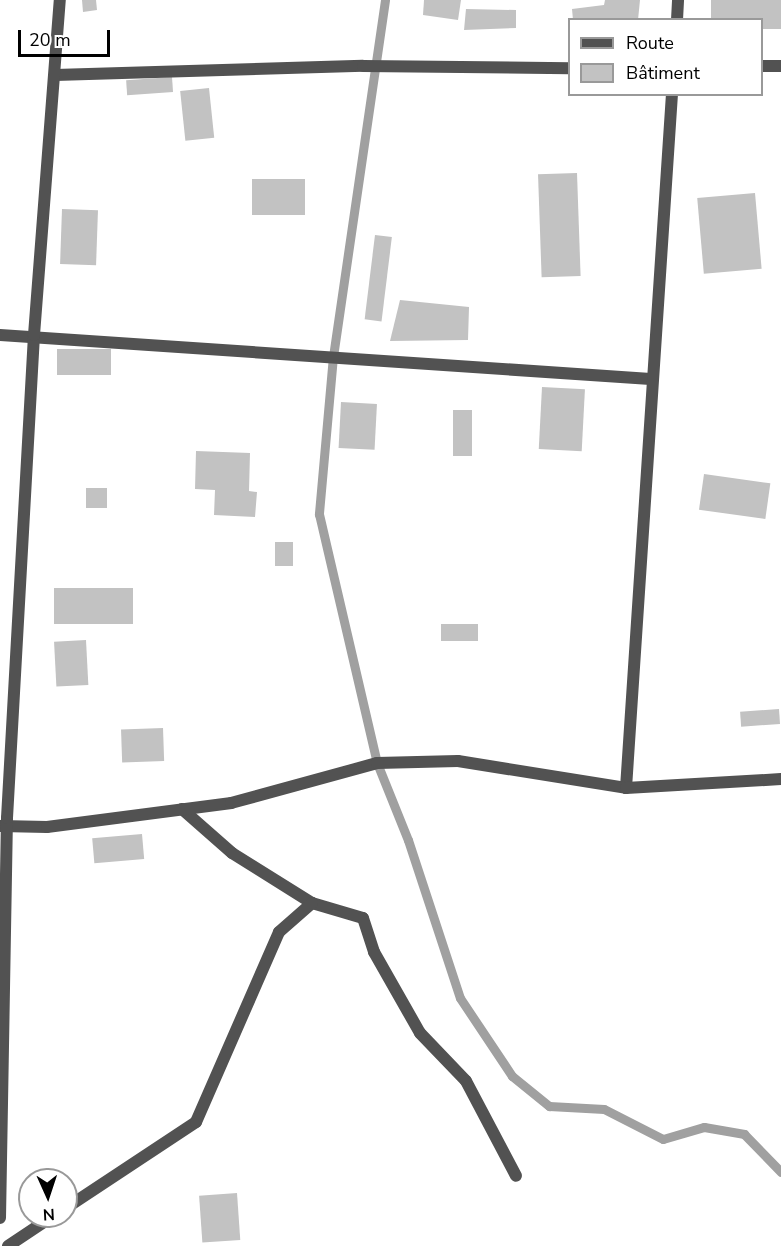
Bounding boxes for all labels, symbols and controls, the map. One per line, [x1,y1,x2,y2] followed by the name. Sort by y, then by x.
[21,18,112,56] scale bar
[568,18,763,96] legend
[29,28,71,52] text: 20 m
[626,31,674,55] text: Route
[626,61,700,85] text: Bâtiment
[18,1168,78,1228] north arrow
[42,1203,55,1225] text: N

